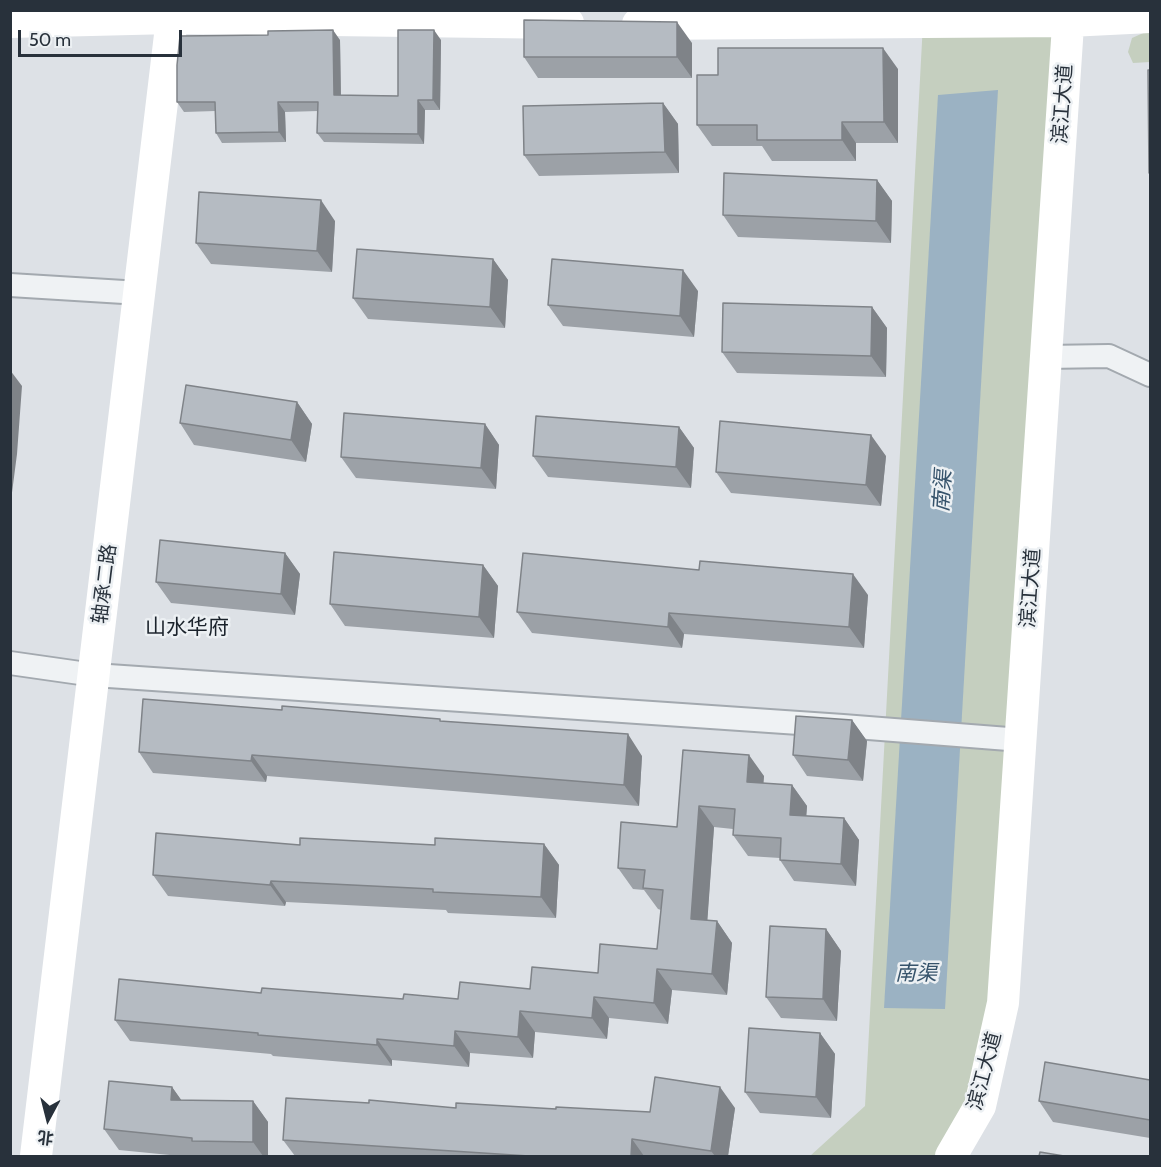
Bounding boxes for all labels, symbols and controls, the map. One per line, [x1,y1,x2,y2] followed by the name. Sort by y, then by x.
[21,18,184,56] scale bar
[29,29,71,51] text: 50 m
[1048,63,1078,145] street label: 滨江大道
[929,469,957,513] water label: 南渠
[88,543,122,625] street label: 轴承二路
[1016,547,1046,629] street label: 滨江大道
[145,615,229,641] district label: 山水华府
[895,961,937,987] water label: 南渠
[963,1029,1007,1113] street label: 滨江大道
[18,1089,78,1149] north arrow
[37,1127,55,1148] text: 北

